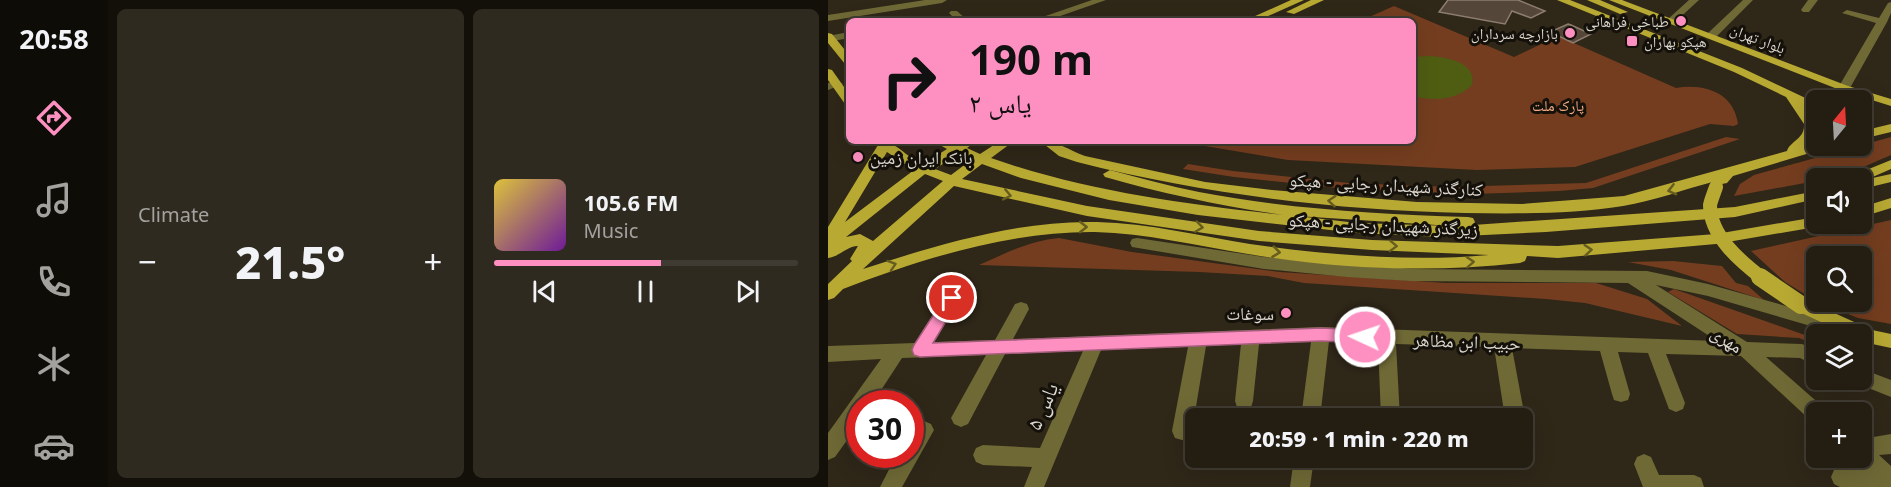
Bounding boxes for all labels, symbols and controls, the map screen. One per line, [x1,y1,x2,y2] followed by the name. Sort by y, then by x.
[1585,11,1669,32] place label: طباخی فراهانی
[1674,14,1688,28] marker: طباخی فراهانی
[1727,18,1788,59] street label: بلوار تهران
[19,20,89,57] text: 20:58
[1471,23,1558,44] place label: بازارچه سرداران
[1563,26,1577,40] marker: بازارچه سرداران
[969,30,1093,87] text: 190 m
[1644,31,1707,52] place label: هپکو بهاران
[1625,34,1639,48] marker: هپکو بهاران
[870,42,948,120] icon: right
[969,84,1032,121] text: یاس ۲
[1806,90,1872,156] north arrow
[1806,90,1872,468] map controls
[1532,95,1584,115] park label: پارک ملت
[33,97,75,139] icon: directions
[870,145,973,169] place label: بانک ایران زمین
[851,150,865,164] marker: بانک ایران زمین
[1288,167,1484,201] street label: کنارگذر شهیدان رجایی - هپکو
[1806,168,1872,234] button: sound
[33,179,75,221] icon: music
[1667,182,1677,195] one-way arrow
[584,187,679,217] text: 105.6 FM
[1001,188,1011,201] one-way arrow
[1327,195,1336,208] one-way arrow
[138,201,209,228] text: Climate
[1287,207,1479,241] street label: زیرگذر شهیدان رجایی - هپکو
[584,217,638,244] text: Music
[1078,221,1087,233] one-way arrow
[1194,221,1204,233] one-way arrow
[235,231,345,292] text: 21.5°
[138,239,157,284] text: −
[424,239,442,284] text: +
[1388,239,1397,252] one-way arrow
[1583,244,1592,257] one-way arrow
[1271,245,1281,258] one-way arrow
[1806,246,1872,312] button: search
[1466,255,1475,268] one-way arrow
[886,259,897,272] one-way arrow
[33,261,75,303] icon: phone
[926,272,977,323] pin
[528,275,561,308] icon: previous
[629,275,662,308] icon: pause
[731,275,764,308] icon: next
[935,281,968,314] icon: arrive
[1226,301,1274,325] place label: سوغات
[1333,305,1397,369] position arrow
[1279,306,1293,320] marker: سوغات
[1706,320,1748,358] street label: مهری
[1806,324,1872,390] button: layers
[1412,327,1521,355] street label: حبیب ابن مظاهر
[33,343,75,385] icon: climate
[1020,378,1064,434] street label: یاس ۵
[846,390,924,468] speed limit sign: 30
[1806,402,1872,468] button: +
[1249,423,1469,453] text: 20:59 · 1 min · 220 m
[33,425,75,467] icon: car

